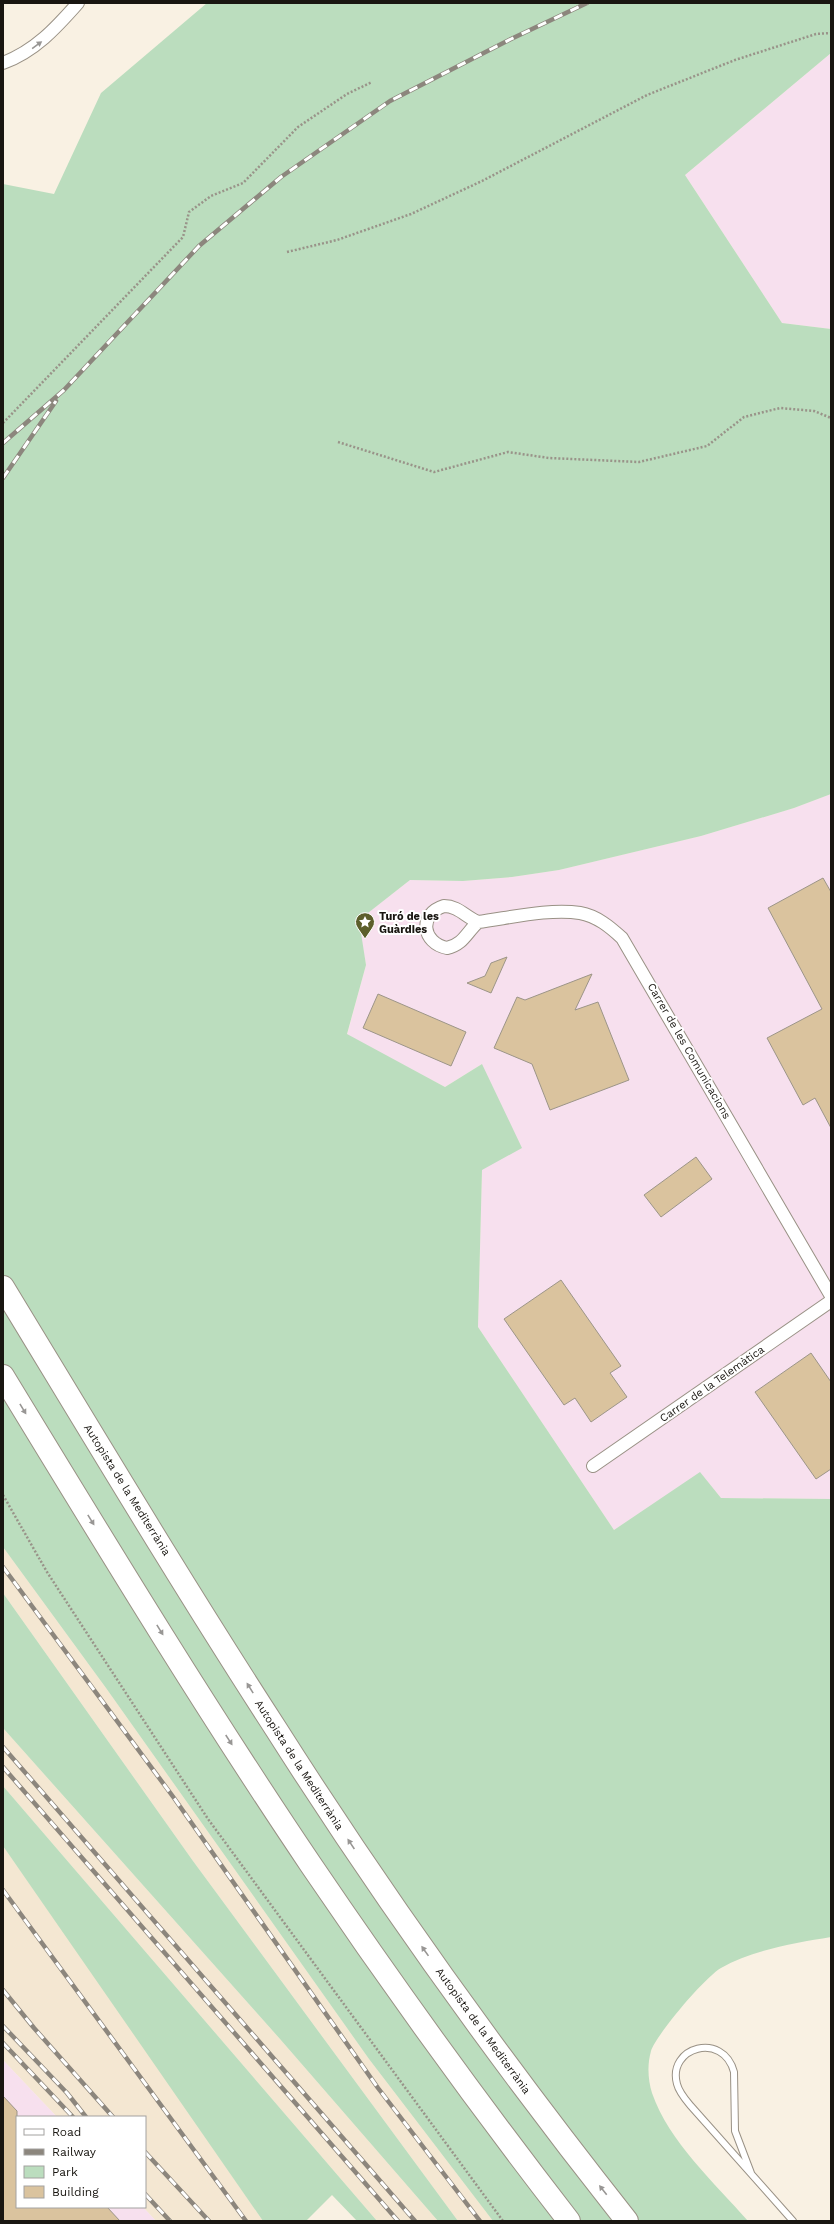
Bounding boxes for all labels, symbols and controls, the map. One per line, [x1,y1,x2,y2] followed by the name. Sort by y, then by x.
[32,41,42,49] one-way arrow
[379,910,439,936] place label: Turó de les Guàrdies
[354,911,376,939] place icon: Turó de les Guàrdies
[645,981,733,1122] street label: Carrer de les Comunicacions
[657,1343,767,1425] street label: Carrer de la Telemàtica
[20,1403,27,1415] one-way arrow
[81,1422,173,1558] street label: Autopista de la Mediterrània
[87,1515,95,1525] one-way arrow
[156,1624,163,1636] one-way arrow
[246,1682,253,1694] one-way arrow
[252,1697,346,1833] street label: Autopista de la Mediterrània
[226,1734,233,1746] one-way arrow
[348,1838,355,1850] one-way arrow
[421,1946,429,1957] one-way arrow
[433,1965,533,2097] street label: Autopista de la Mediterrània
[16,2116,146,2208] legend
[52,2125,81,2139] text: Road
[52,2145,97,2159] text: Railway
[52,2165,78,2179] text: Park
[52,2185,99,2199] text: Building
[598,2185,607,2196] one-way arrow

